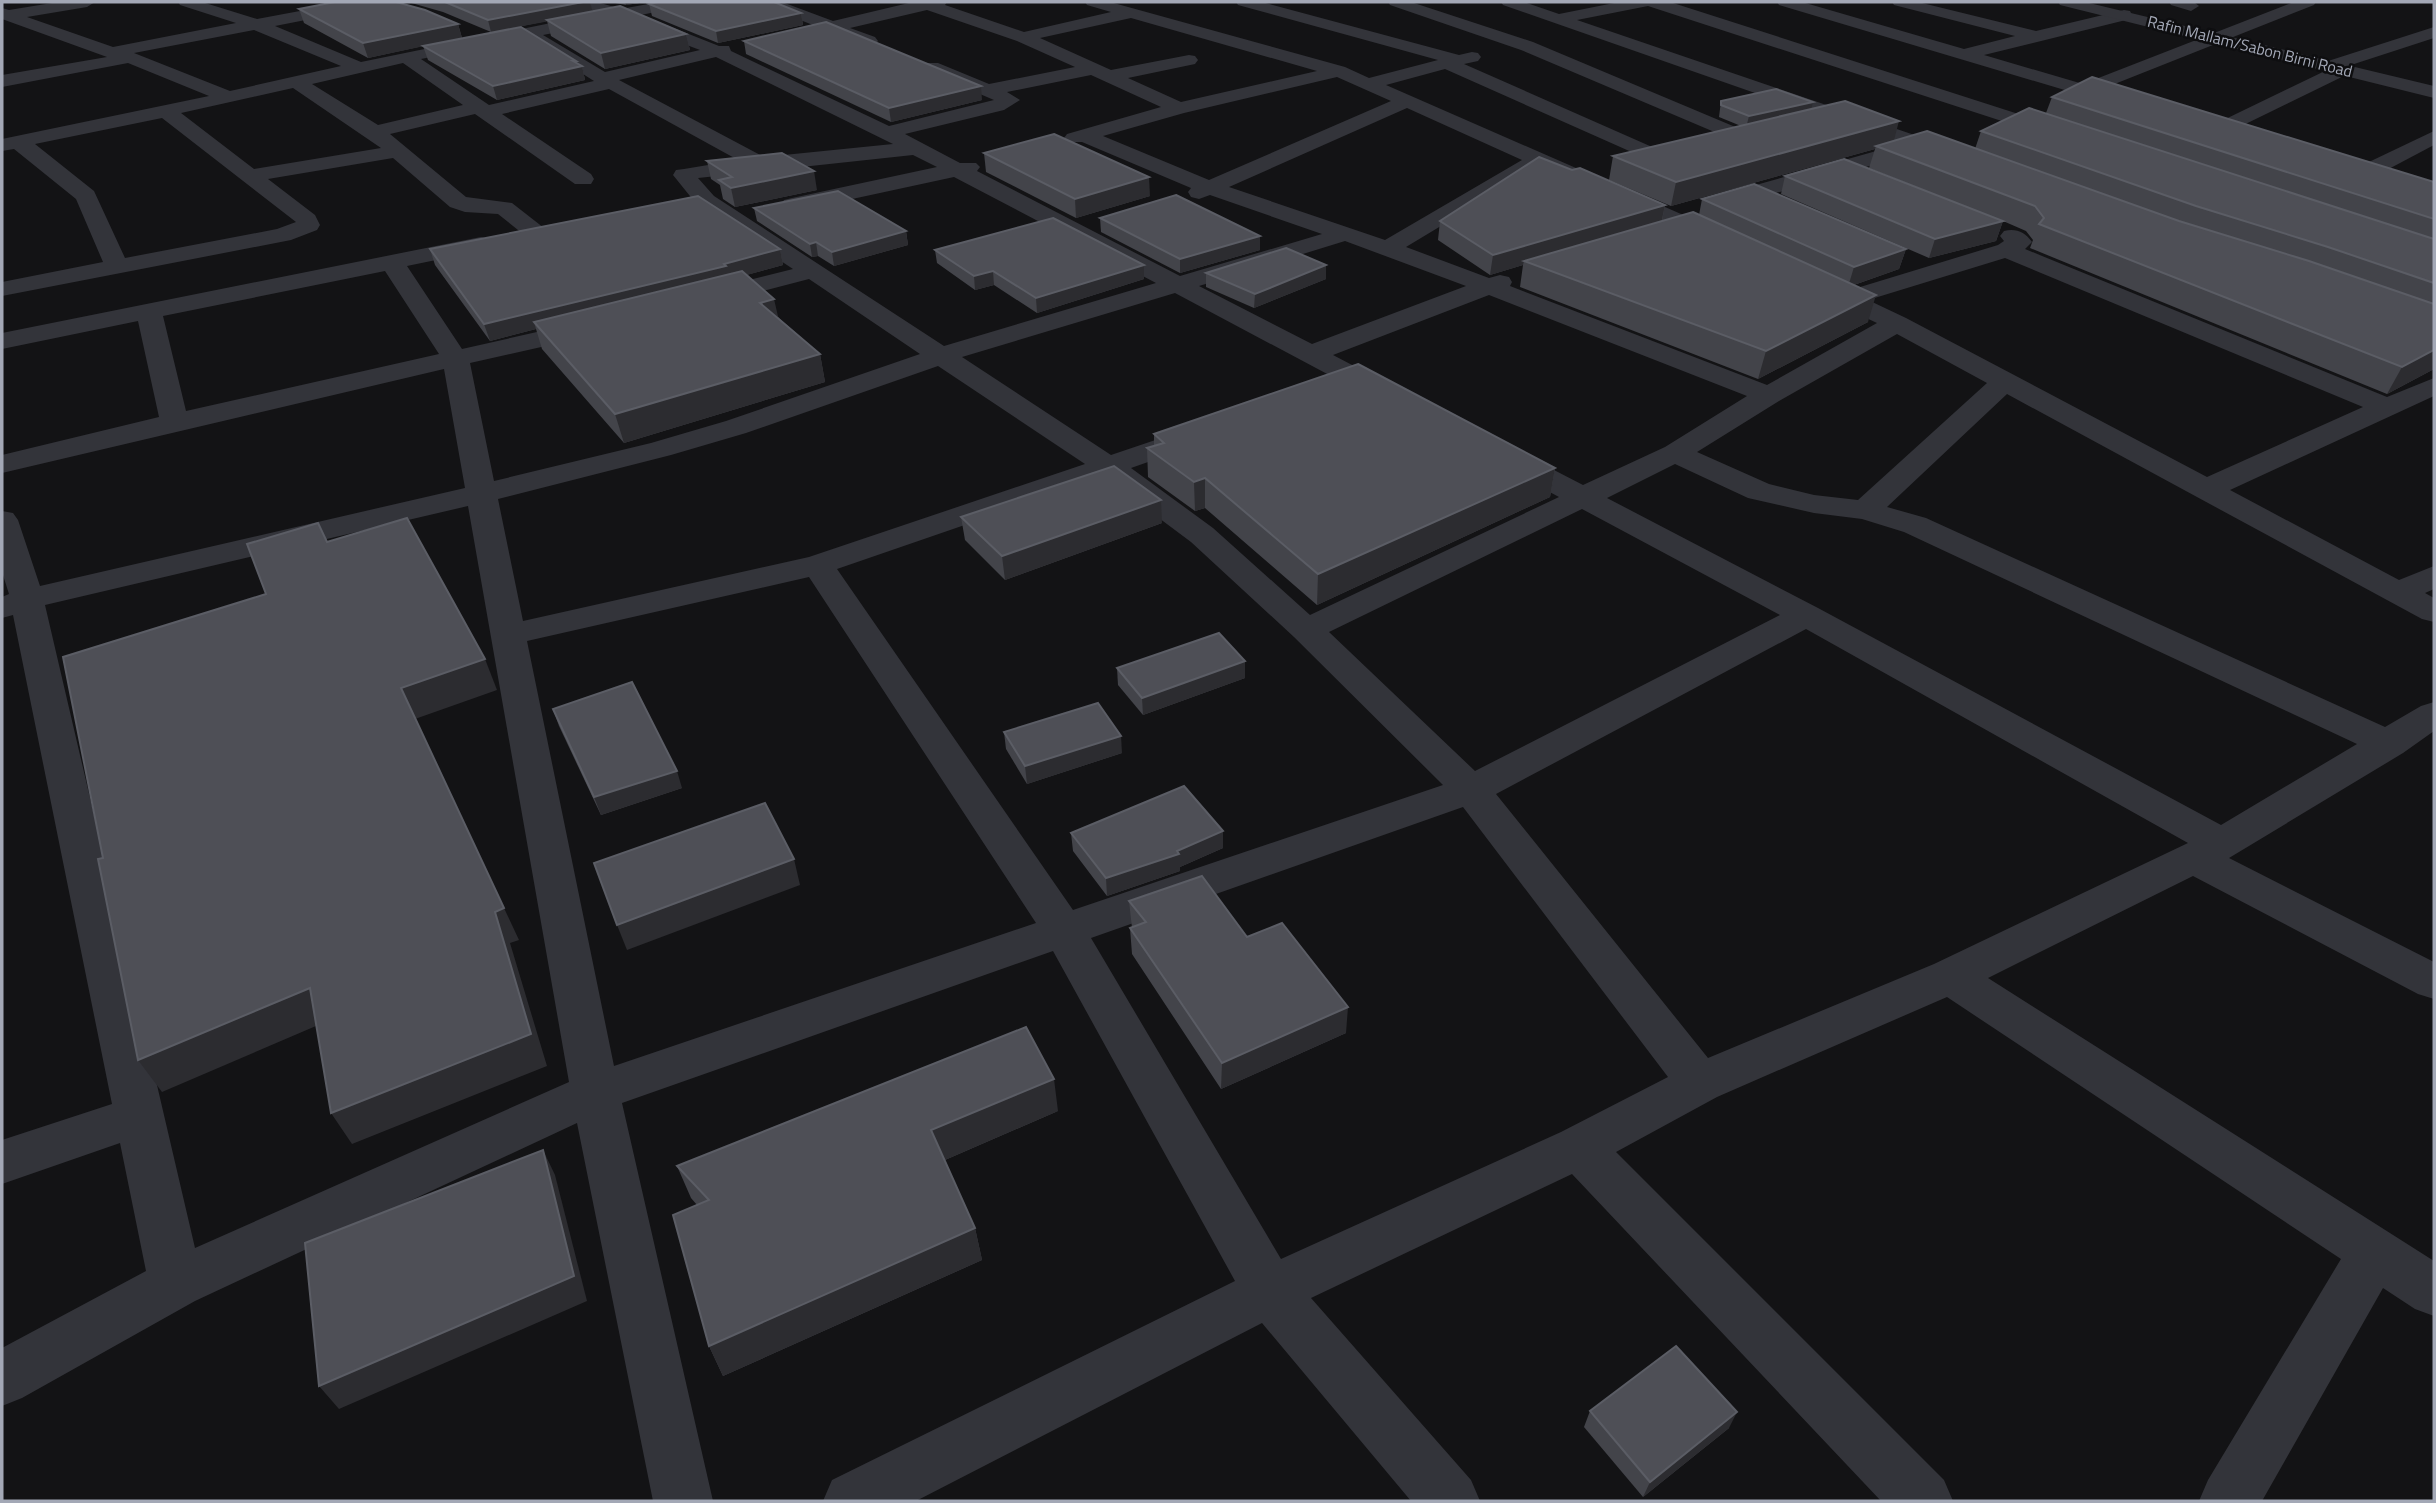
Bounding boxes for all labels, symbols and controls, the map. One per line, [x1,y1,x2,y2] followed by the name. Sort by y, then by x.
[2145,9,2355,83] street label: Rafin Mallam/Sabon Birni Road

